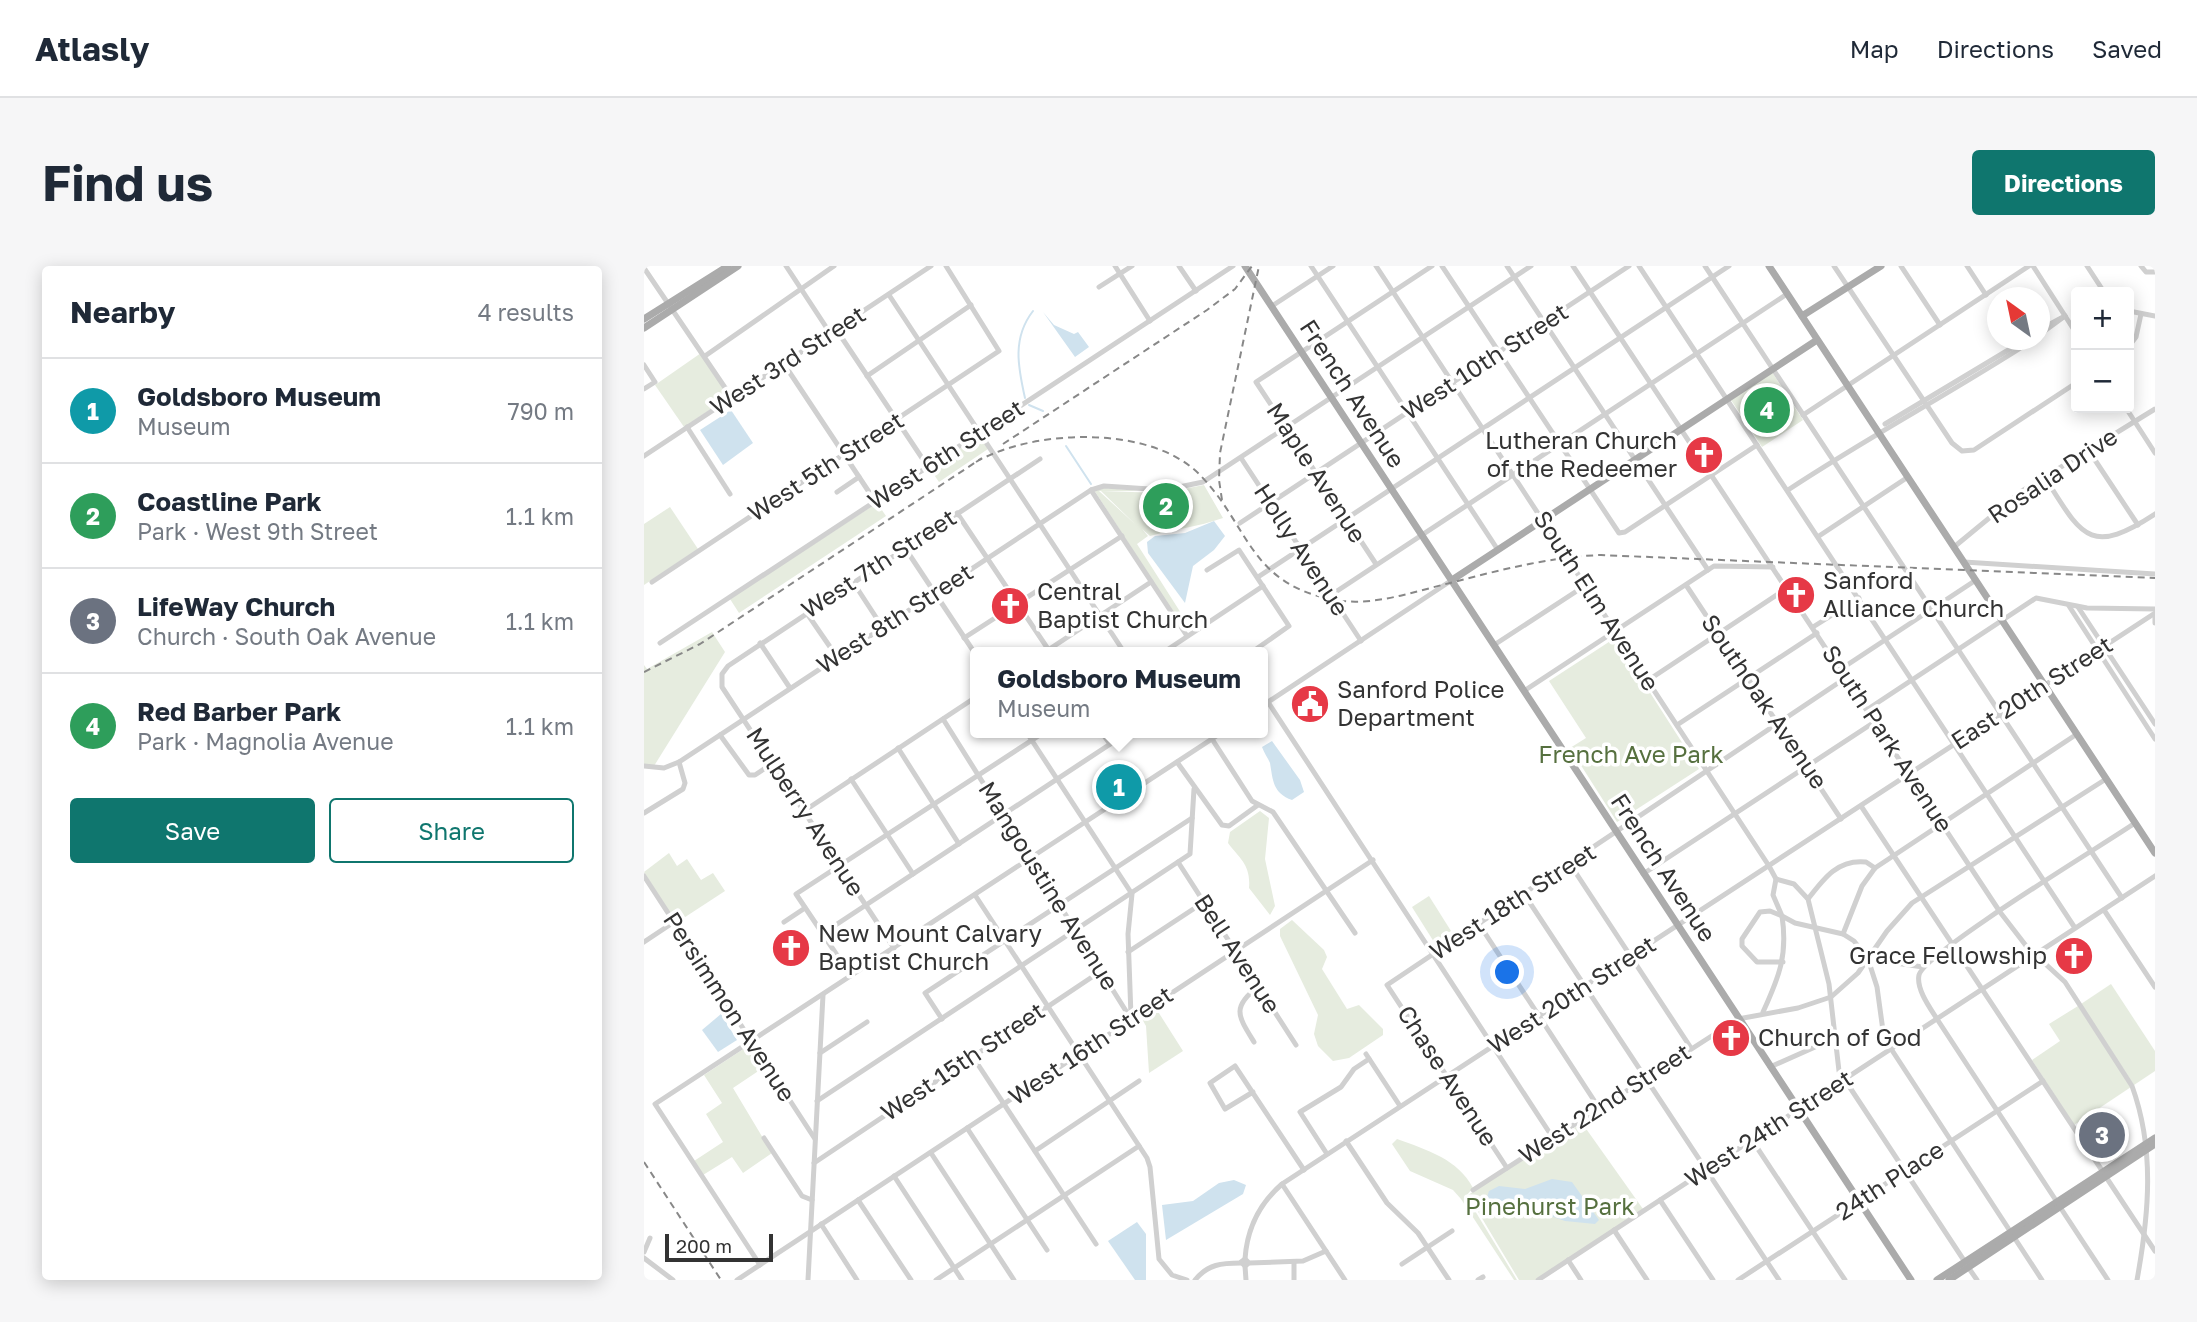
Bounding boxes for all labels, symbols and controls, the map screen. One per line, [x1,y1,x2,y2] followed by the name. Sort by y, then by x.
[35,29,150,68] text: Atlasly
[1850,34,1899,63] text: Map
[1937,34,2054,63] text: Directions
[2092,34,2162,63] text: Saved
[1972,150,2155,215] button: Directions
[42,153,213,212] text: Find us
[1987,287,2050,350] north arrow
[2071,287,2134,413] map controls
[2071,287,2134,350] button: +
[70,294,175,330] text: Nearby
[1396,296,1573,425] street label: West 10th Street
[478,298,574,326] text: 4 results
[704,299,870,421] street label: West 3rd Street
[1295,314,1412,473] street label: French Avenue
[2071,350,2134,413] button: −
[137,381,381,412] text: Goldsboro Museum
[1744,384,1790,436] pin: 4
[862,392,1029,515] street label: West 6th Street
[87,397,99,425] text: 1
[508,397,574,425] text: 790 m
[1261,397,1373,548] street label: Maple Avenue
[742,405,908,527] street label: West 5th Street
[137,412,231,440] text: Museum
[1982,421,2122,529] street label: Rosalia Drive
[1485,425,1677,482] place label: Lutheran Church of the Redeemer
[1683,434,1725,476] church icon: Lutheran Church of the Redeemer
[1249,478,1356,621] street label: Holly Avenue
[1143,480,1189,532] pin: 2
[137,486,322,517] text: Coastline Park
[86,502,100,530] text: 2
[506,502,574,530] text: 1.1 km
[795,502,961,623] street label: West 7th Street
[1528,505,1666,696] street label: South Elm Avenue
[137,517,378,545] text: Park · West 9th Street
[811,556,978,679] street label: West 8th Street
[1823,565,2004,622] place label: Sanford Alliance Church
[1775,574,1817,616] church icon: Sanford Alliance Church
[1037,576,1208,633] place label: Central Baptist Church
[989,585,1031,627] church icon: Central Baptist Church
[137,591,335,622] text: LifeWay Church
[86,607,100,635] text: 3
[506,607,574,635] text: 1.1 km
[1696,608,1834,794] street label: SouthOak Avenue
[137,622,436,650] text: Church · South Oak Avenue
[1945,629,2117,755] street label: East 20th Street
[1817,639,1960,837] street label: South Park Avenue
[970,647,1268,738] popup
[997,663,1241,694] text: Goldsboro Museum
[1337,674,1504,731] place label: Sanford Police Department
[1289,683,1331,725] public building icon: Sanford Police Department
[997,694,1090,722] text: Museum
[137,696,341,727] text: Red Barber Park
[86,712,100,740] text: 4
[506,712,574,740] text: 1.1 km
[741,721,872,901] street label: Mulberry Avenue
[137,727,394,755] text: Park · Magnolia Avenue
[1538,739,1724,768] park label: French Ave Park
[1096,761,1142,813] pin: 1
[973,775,1125,995] street label: Mangoustine Avenue
[1606,788,1723,947] street label: French Avenue
[70,798,315,863] button: Save
[329,798,574,863] button: Share
[1424,836,1601,965] street label: West 18th Street
[1189,888,1287,1018] street label: Bell Avenue
[658,906,802,1106] street label: Persimmon Avenue
[818,918,1042,975] place label: New Mount Calvary Baptist Church
[770,927,812,969] church icon: New Mount Calvary Baptist Church
[1482,929,1661,1059] street label: West 20th Street
[2053,935,2095,977] church icon: Grace Fellowship
[1849,940,2047,969] place label: Grace Fellowship
[1490,955,1524,989] your location
[1003,979,1178,1110] street label: West 16th Street
[875,995,1050,1126] street label: West 15th Street
[1392,999,1505,1151] street label: Chase Avenue
[1710,1017,1752,1059] church icon: Church of God
[1758,1022,1922,1051] place label: Church of God
[1513,1036,1695,1169] street label: West 22nd Street
[1679,1063,1858,1193] street label: West 24th Street
[2079,1109,2125,1161] pin: 3
[1830,1134,1949,1225] street label: 24th Place
[1465,1191,1635,1220] park label: Pinehurst Park
[665,1231,774,1263] scale bar
[676,1234,732,1257] text: 200 m

